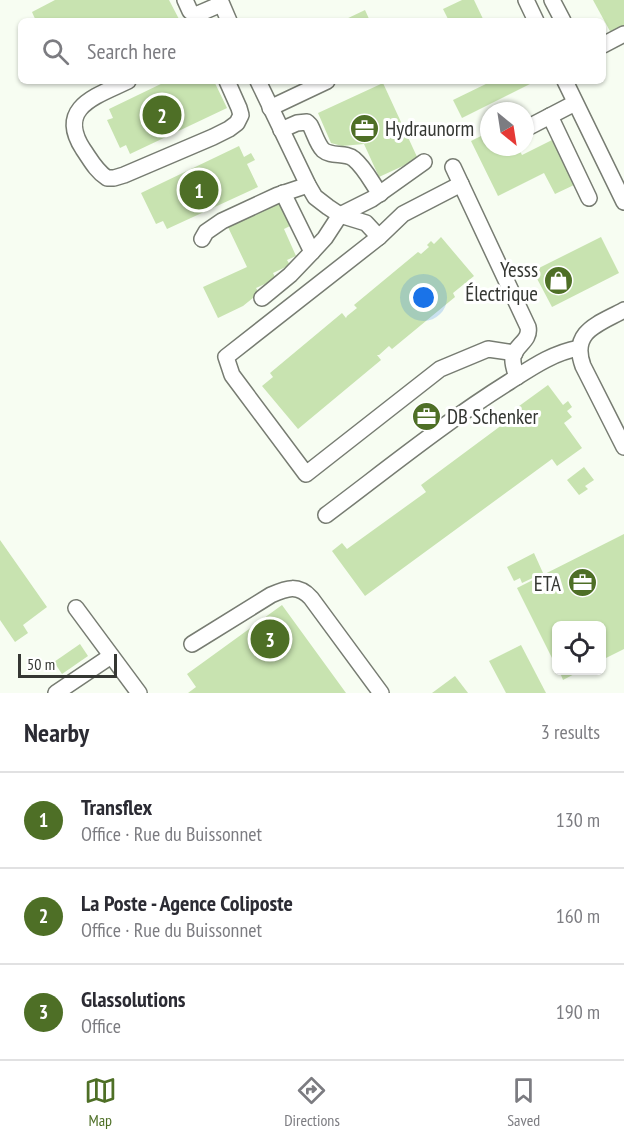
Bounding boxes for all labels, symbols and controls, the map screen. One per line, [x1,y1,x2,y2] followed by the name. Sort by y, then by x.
[18,18,606,84] search box
[39,35,72,68] icon: search
[87,37,176,65] text: Search here
[142,92,182,138] pin: 2
[480,102,534,156] north arrow
[348,112,380,144] office icon: Hydraunorm
[385,115,474,142] place label: Hydraunorm
[180,168,218,213] pin: 1
[465,256,538,307] place label: Yesss Électrique
[543,265,575,297] shop icon: Yesss Électrique
[409,283,438,312] your location
[410,400,442,432] office icon: DB Schenker
[447,403,539,430] place label: DB Schenker
[566,567,598,599] office icon: ETA
[534,570,561,597] place label: ETA
[250,616,290,662] pin: 3
[552,621,606,675] map controls
[552,621,606,675] button: locate
[18,651,117,678] scale bar
[27,654,55,674] text: 50 m
[24,716,89,749] text: Nearby
[541,719,600,745] text: 3 results
[81,793,152,821] text: Transflex
[39,807,48,833] text: 1
[556,807,600,833] text: 130 m
[81,821,262,847] text: Office · Rue du Buissonnet
[81,889,293,917] text: La Poste - Agence Coliposte
[39,903,48,929] text: 2
[556,903,600,929] text: 160 m
[81,917,262,943] text: Office · Rue du Buissonnet
[81,985,186,1013] text: Glassolutions
[39,999,48,1025] text: 3
[556,999,600,1025] text: 190 m
[81,1013,121,1039] text: Office
[84,1074,117,1130] tab: Map
[284,1074,340,1130] tab: Directions
[507,1074,540,1130] tab: Saved

